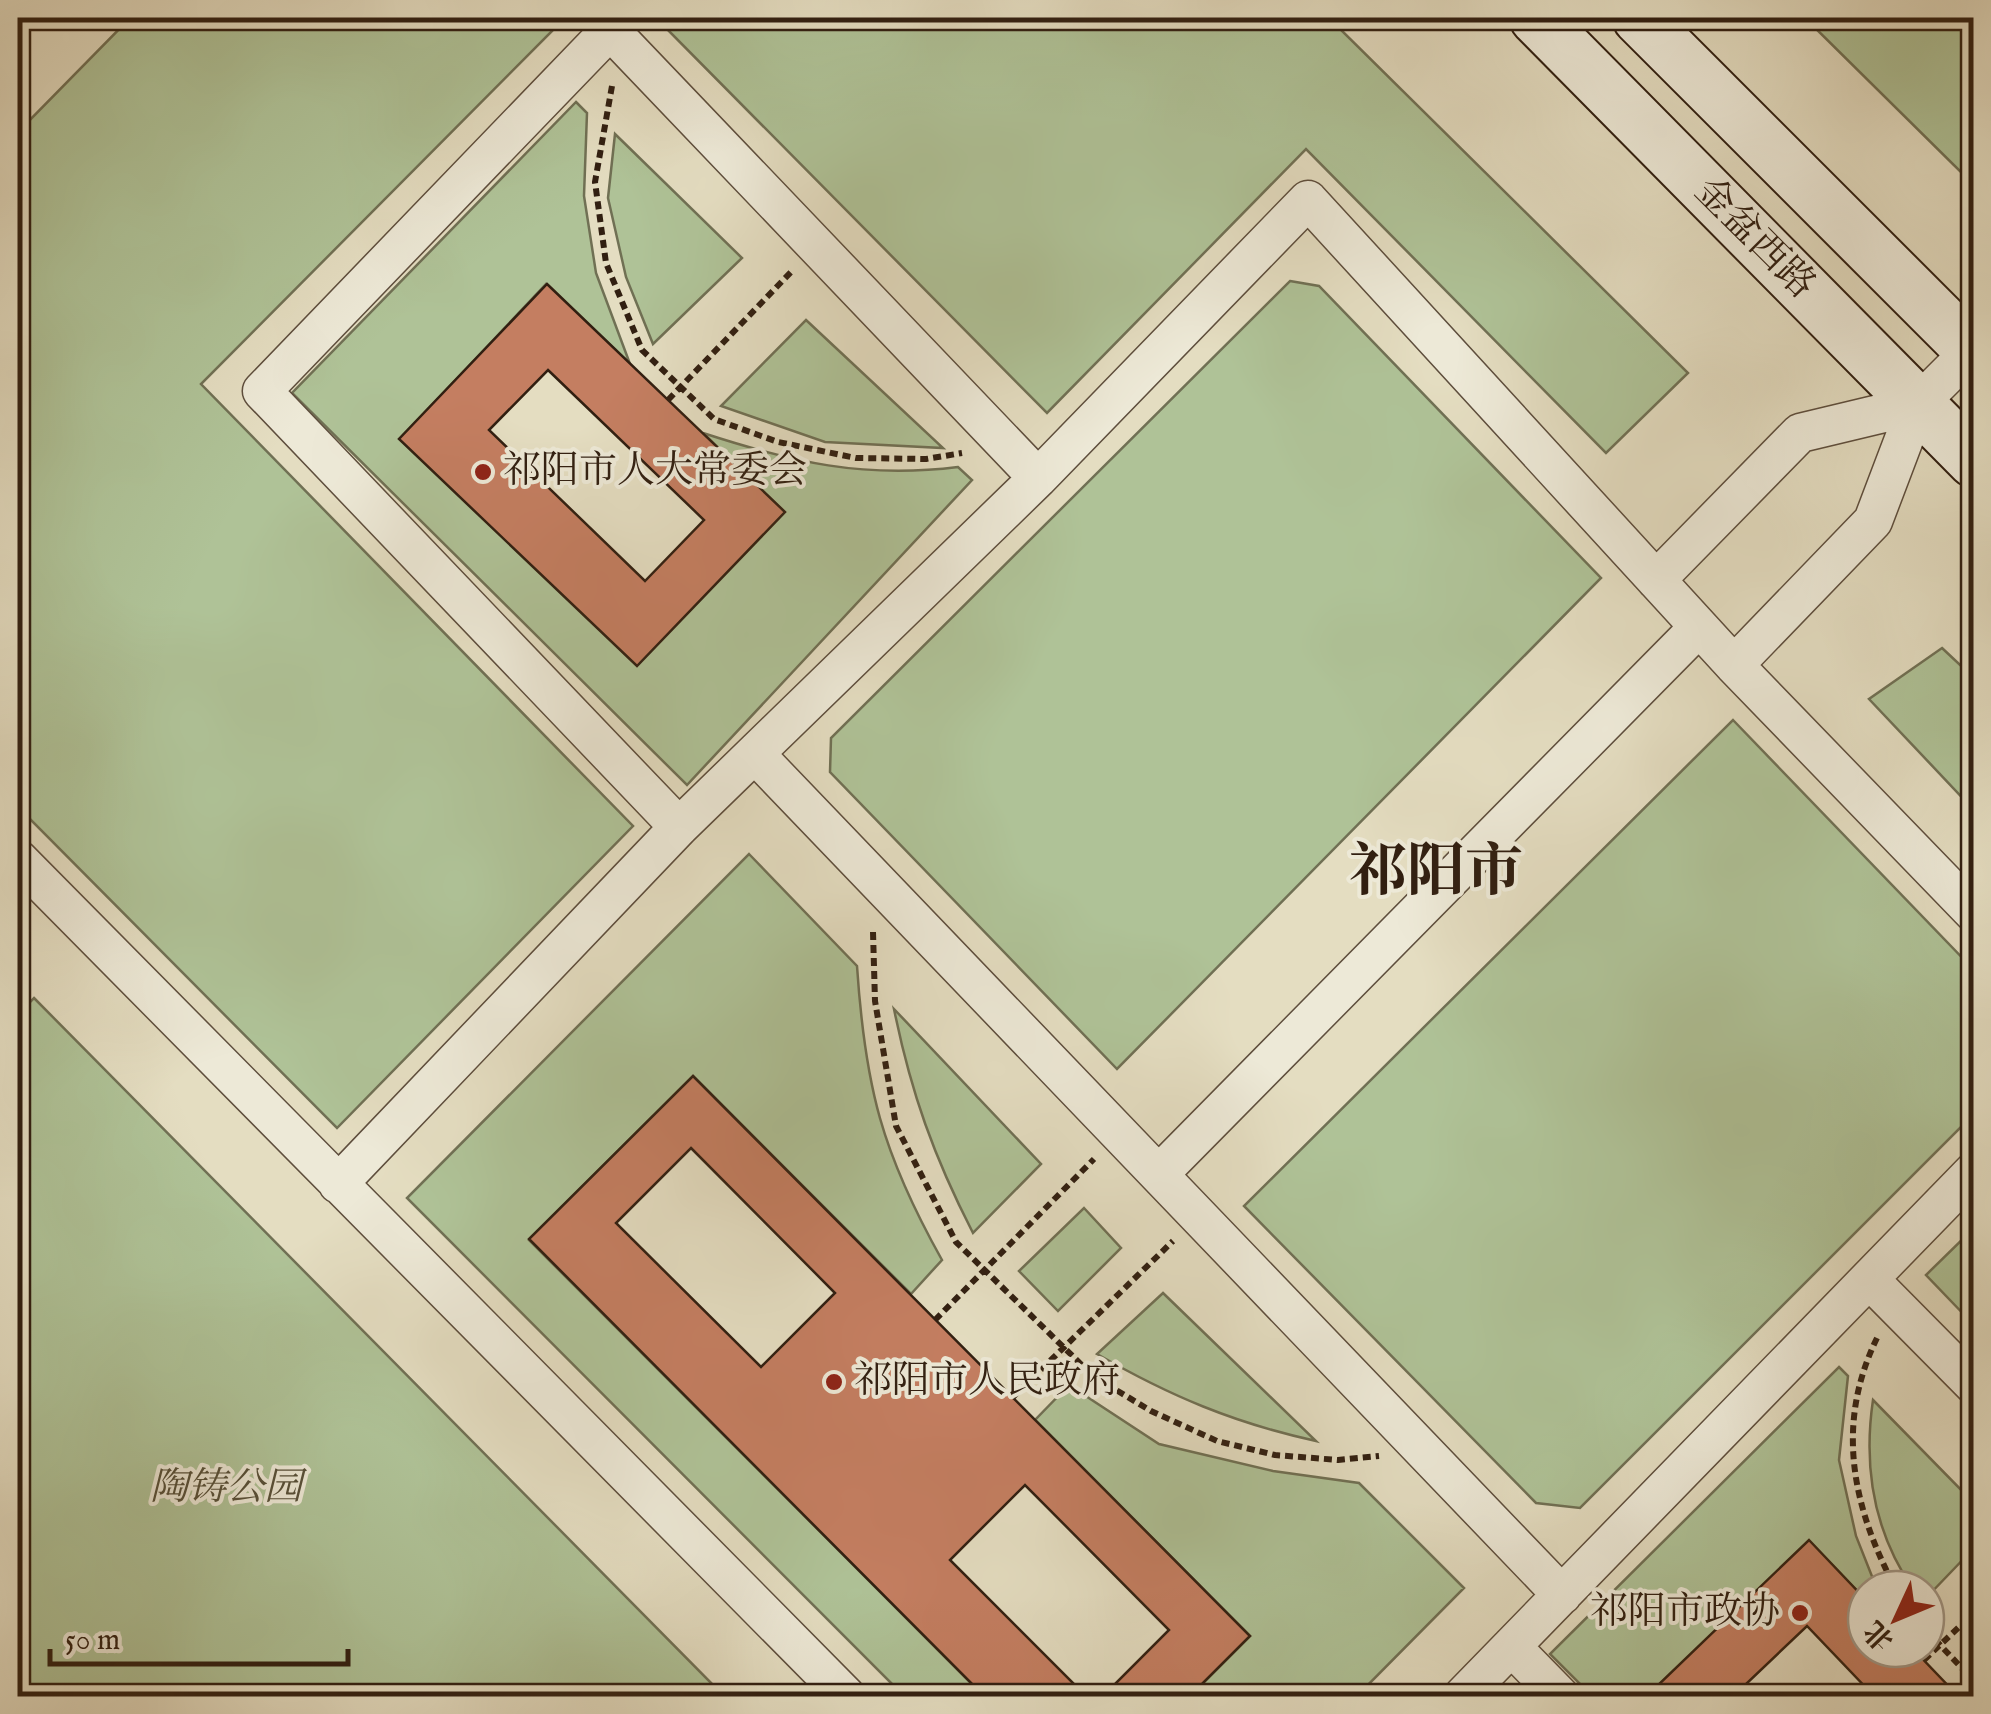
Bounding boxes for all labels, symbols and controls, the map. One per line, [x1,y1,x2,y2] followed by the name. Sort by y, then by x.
[1683,168,1825,310] street label: 金盆西路
[503,448,807,496] place label: 祁阳市人大常委会
[472,461,494,483] marker: 祁阳市人大常委会
[1349,837,1523,911] district label: 祁阳市
[854,1358,1120,1406] place label: 祁阳市人民政府
[823,1371,845,1393] marker: 祁阳市人民政府
[150,1465,308,1513] park label: 陶铸公园
[1846,1569,1946,1669] north arrow
[1590,1589,1780,1637] place label: 祁阳市政协
[1789,1602,1811,1624] marker: 祁阳市政协
[50,1604,348,1666] scale bar
[1857,1612,1902,1657] text: 北
[65,1622,120,1660] text: 50 m

